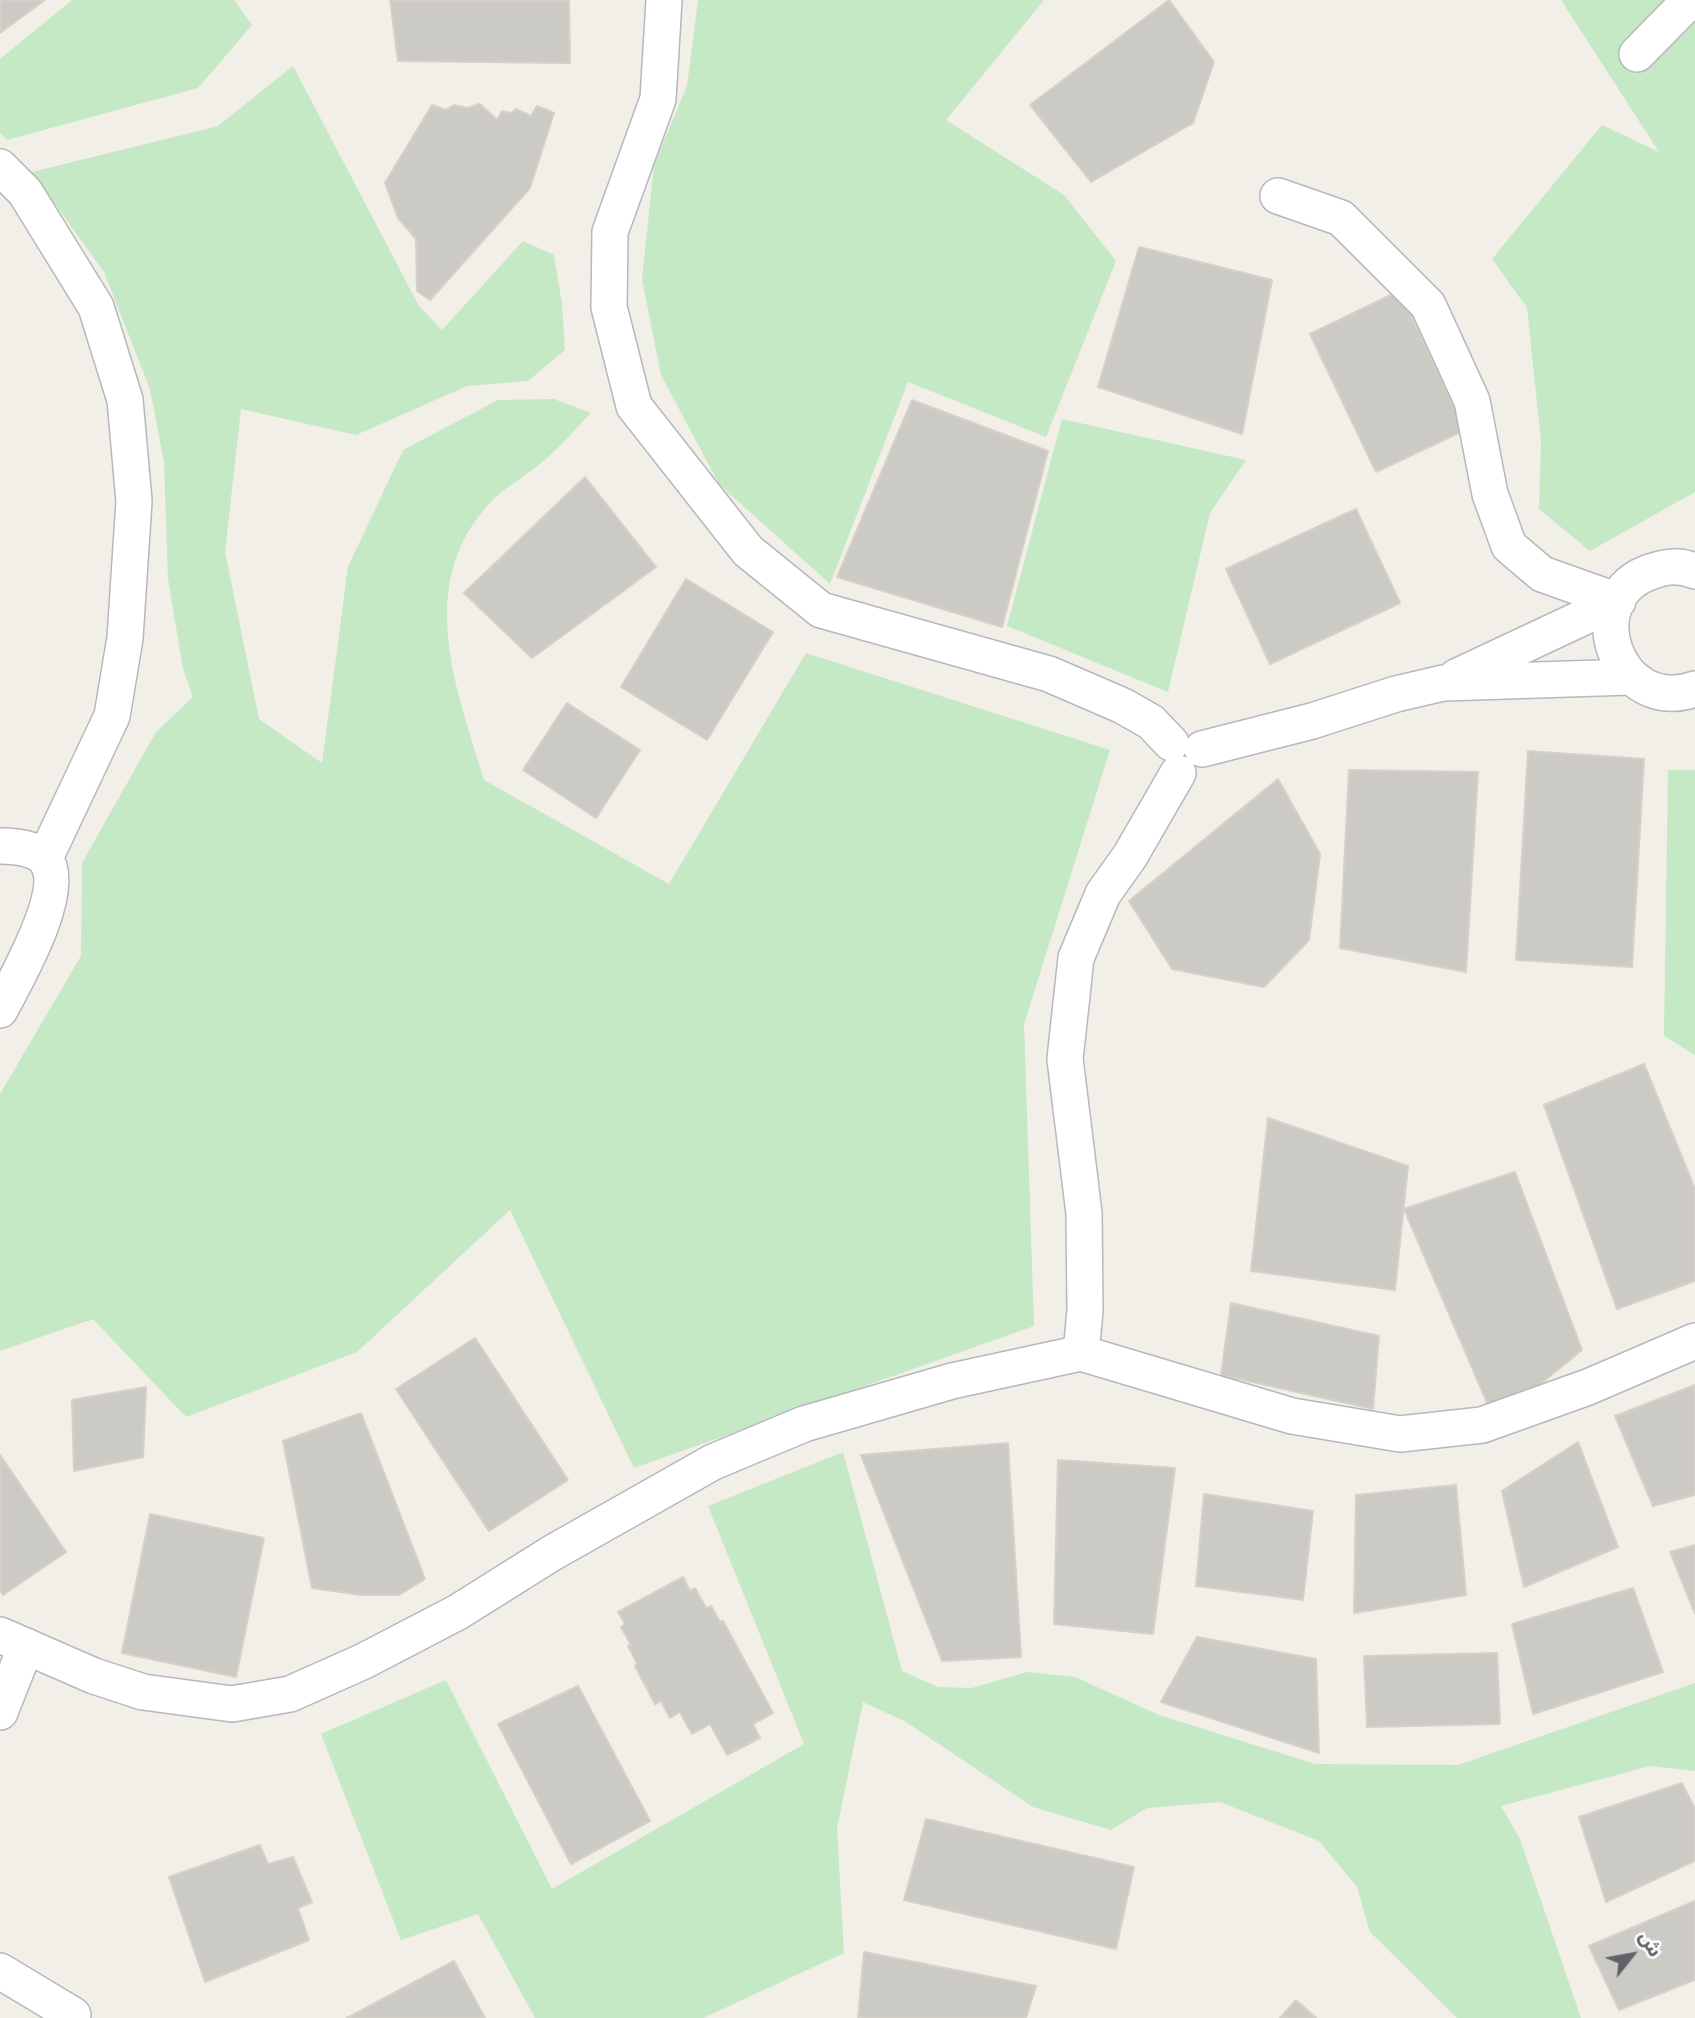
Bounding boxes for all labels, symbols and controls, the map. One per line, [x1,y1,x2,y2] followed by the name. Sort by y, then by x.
[1597,1920,1667,1990] north arrow
[1634,1927,1667,1961] text: ش

